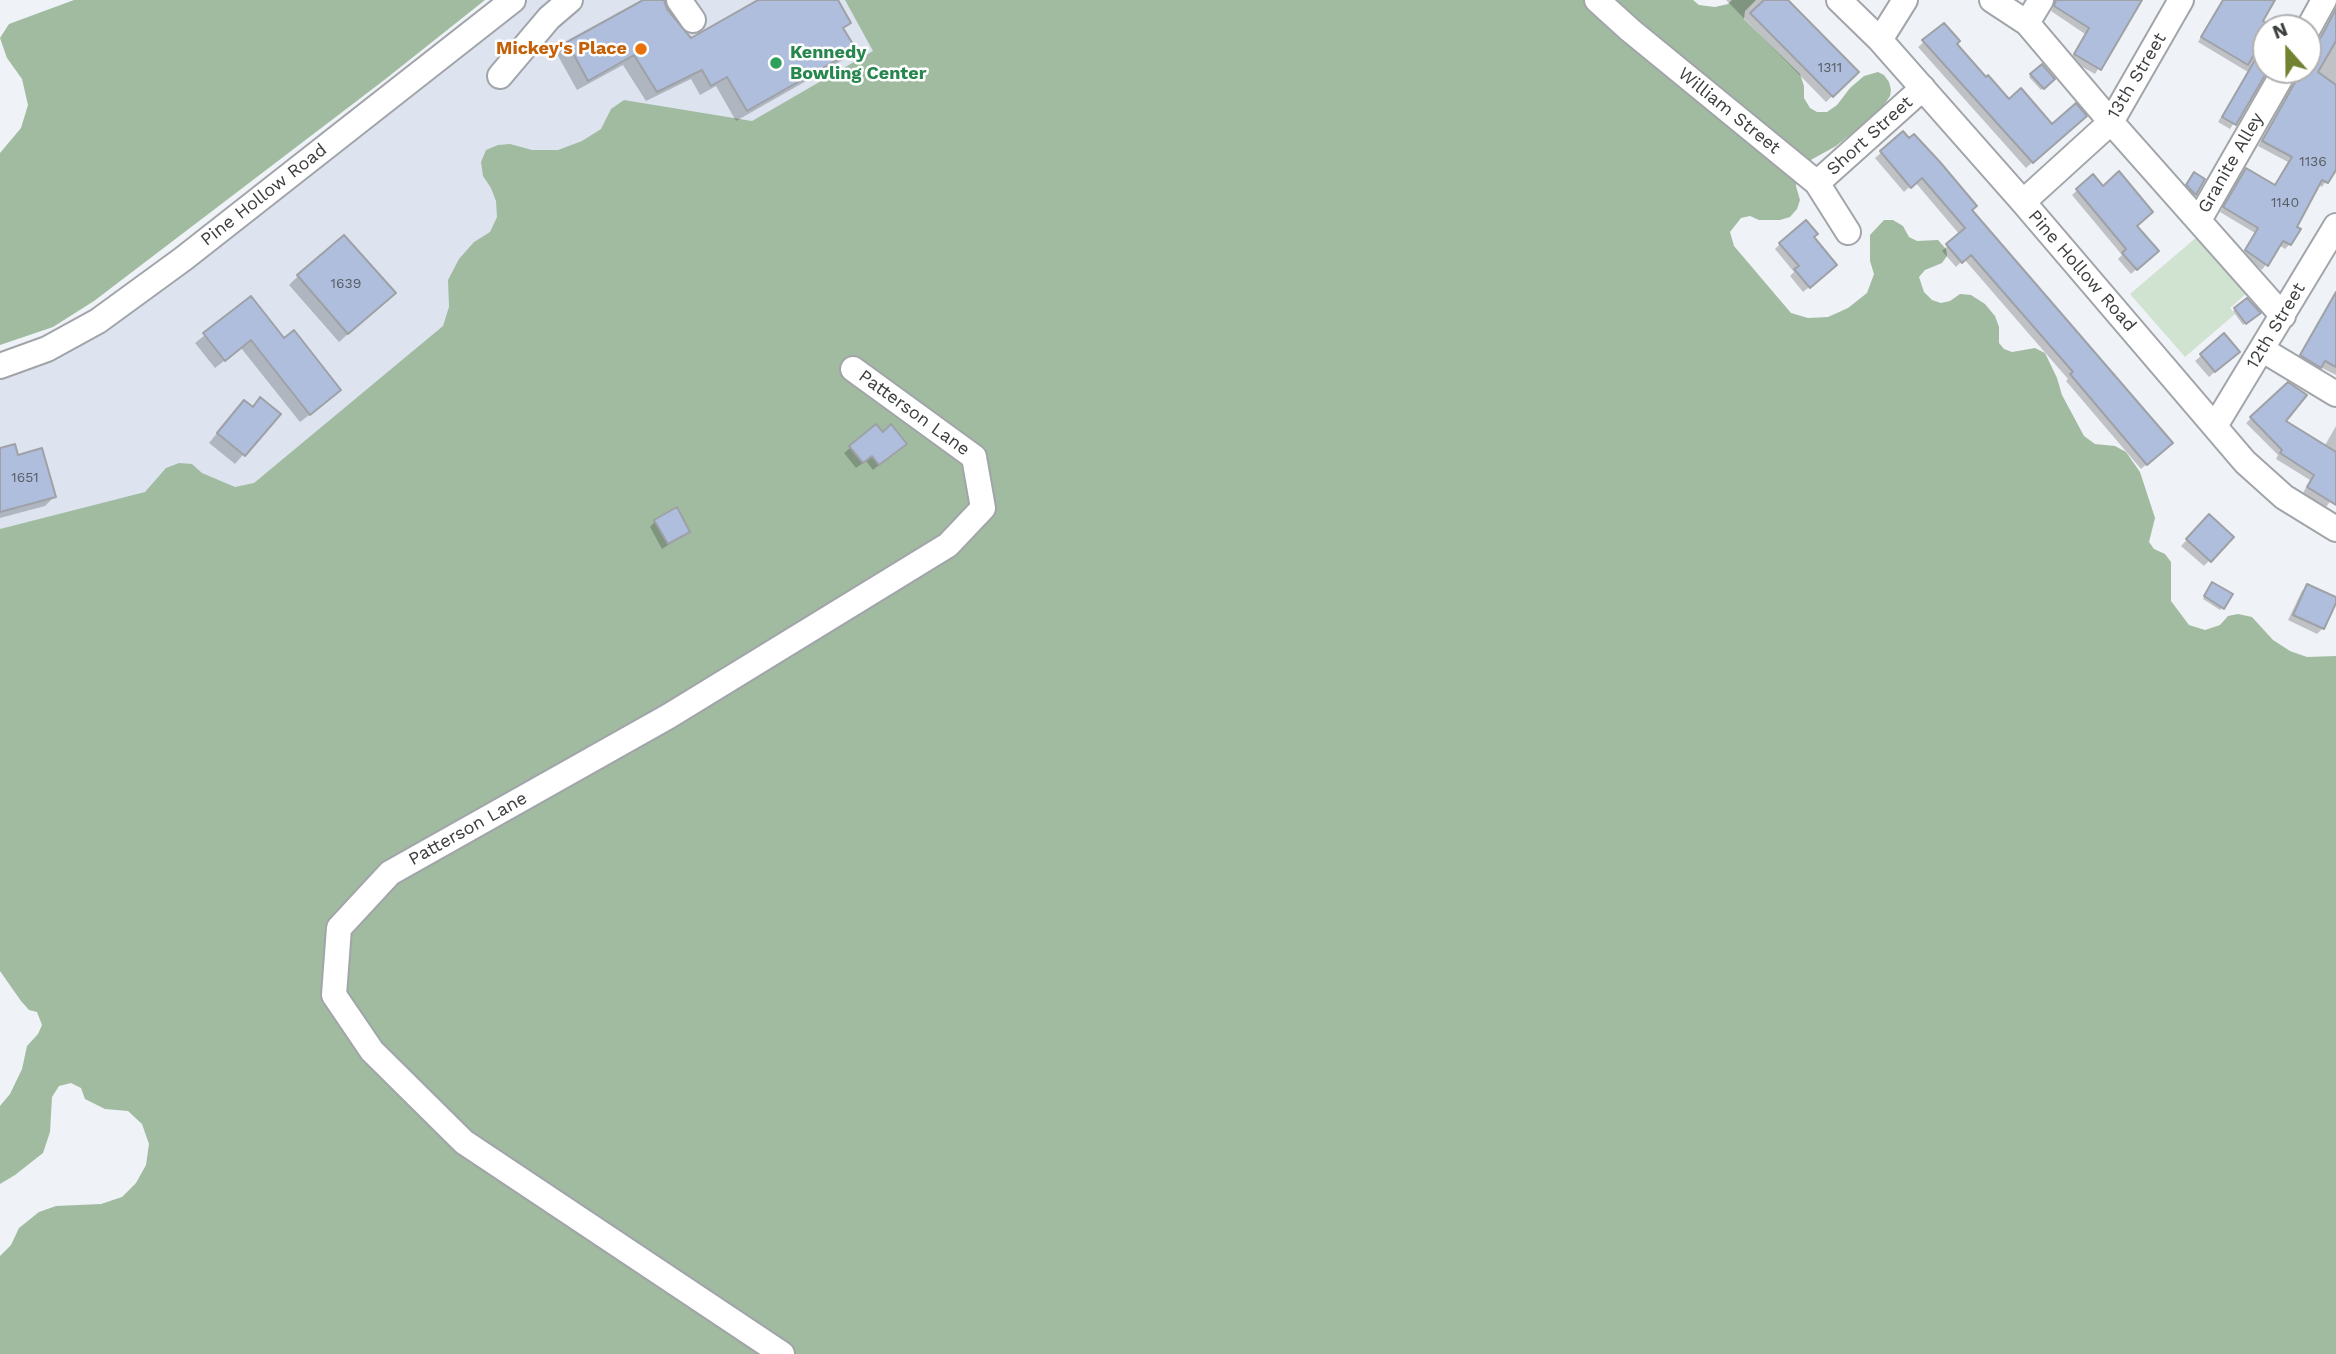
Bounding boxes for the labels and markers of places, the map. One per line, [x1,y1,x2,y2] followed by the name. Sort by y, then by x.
[496,38,627,60] place label: Mickey's Place
[633,41,649,57] marker: Mickey's Place
[790,42,926,84] place label: Kennedy Bowling Center
[768,55,784,71] marker: Kennedy Bowling Center

